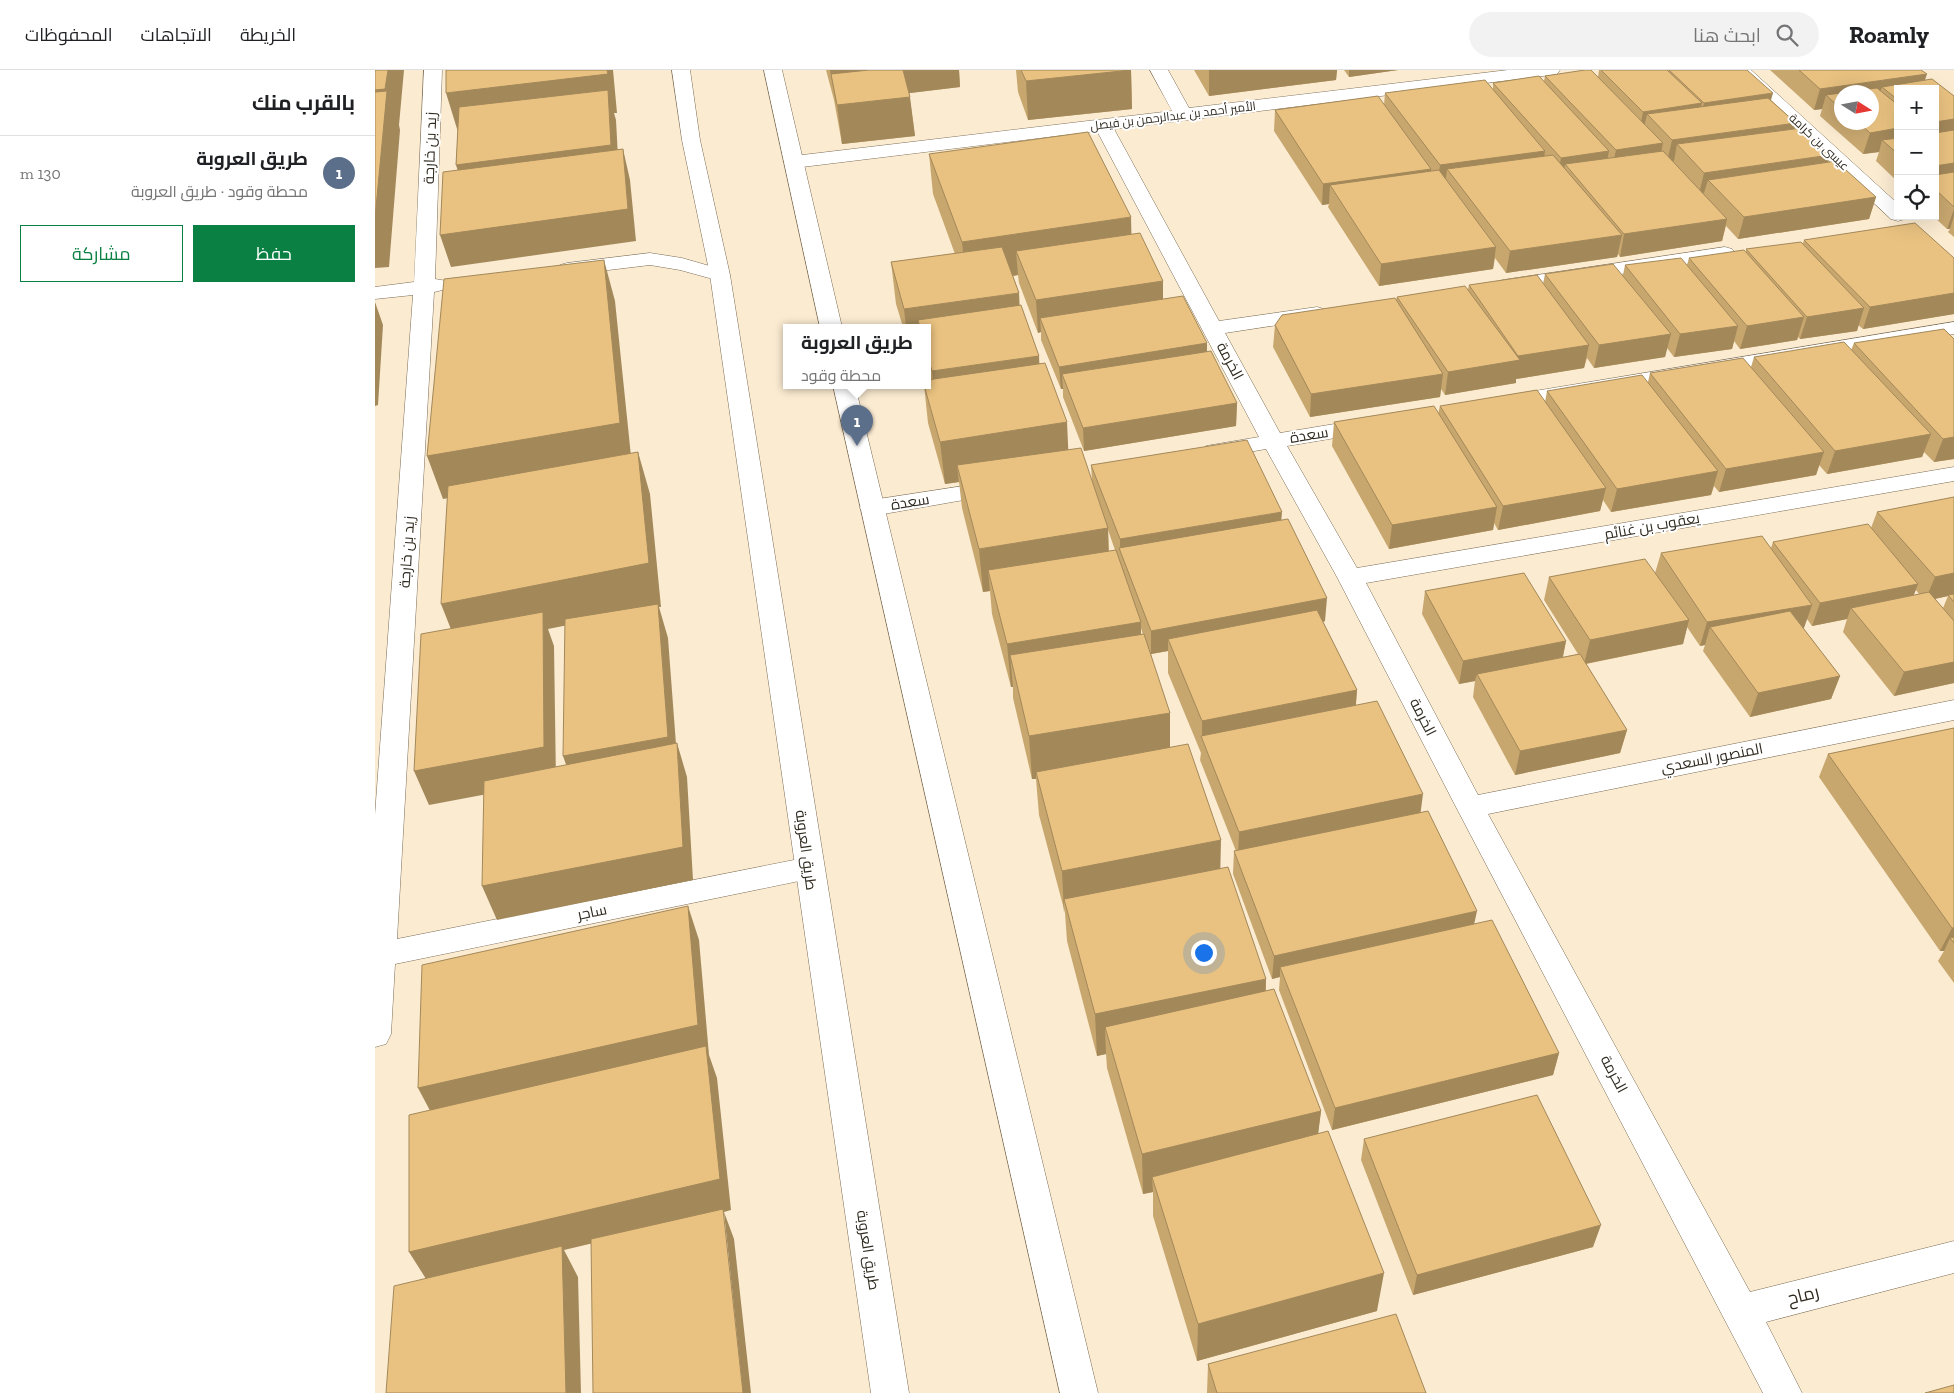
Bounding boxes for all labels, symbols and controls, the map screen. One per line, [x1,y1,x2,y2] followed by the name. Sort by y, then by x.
[1469,12,1819,57] search box
[1849,20,1929,49] text: Roamly
[1773,21,1801,49] icon: search
[25,24,113,46] text: المحفوظات
[141,24,212,46] text: الاتجاهات
[240,24,296,46] text: الخريطة
[1693,24,1761,47] text: ابحث هنا
[1834,85,1879,130] north arrow
[1894,85,1939,220] map controls
[1894,85,1939,130] button: +
[252,90,355,115] text: بالقرب منك
[1089,98,1257,133] street label: الأمير أحمد بن عبدالرحمن بن فيصل
[1786,111,1852,173] street label: عيسى بن كرامة
[420,112,441,184] street label: زيد بن خارجة
[1894,130,1939,175] button: −
[196,147,308,170] text: طريق العروبة
[20,164,61,183] text: 130 m
[336,164,342,183] text: 1
[1894,175,1939,220] button: locate
[131,182,308,201] text: محطة وقود · طريق العروبة
[20,225,183,282] button: مشاركة
[193,225,355,282] button: حفظ
[783,324,931,389] popup
[801,331,913,354] text: طريق العروبة
[1213,339,1247,383] street label: الخرمة
[801,366,881,385] text: محطة وقود
[841,405,873,446] pin: 1
[1288,423,1330,447] street label: سعدة
[889,490,931,514] street label: سعدة
[1603,509,1701,544] street label: يعقوب بن غنائم
[396,515,419,589] street label: زيد بن خارجة
[1406,695,1440,739] street label: الخرمة
[1659,739,1765,780] street label: المنصور السعدي
[790,809,821,891] street label: طريق العروبة
[575,900,608,924] street label: ساجر
[1191,940,1217,966] your location
[1597,1052,1631,1096] street label: الخرمة
[852,1209,883,1291] street label: طريق العروبة
[1785,1280,1821,1311] street label: رماح

